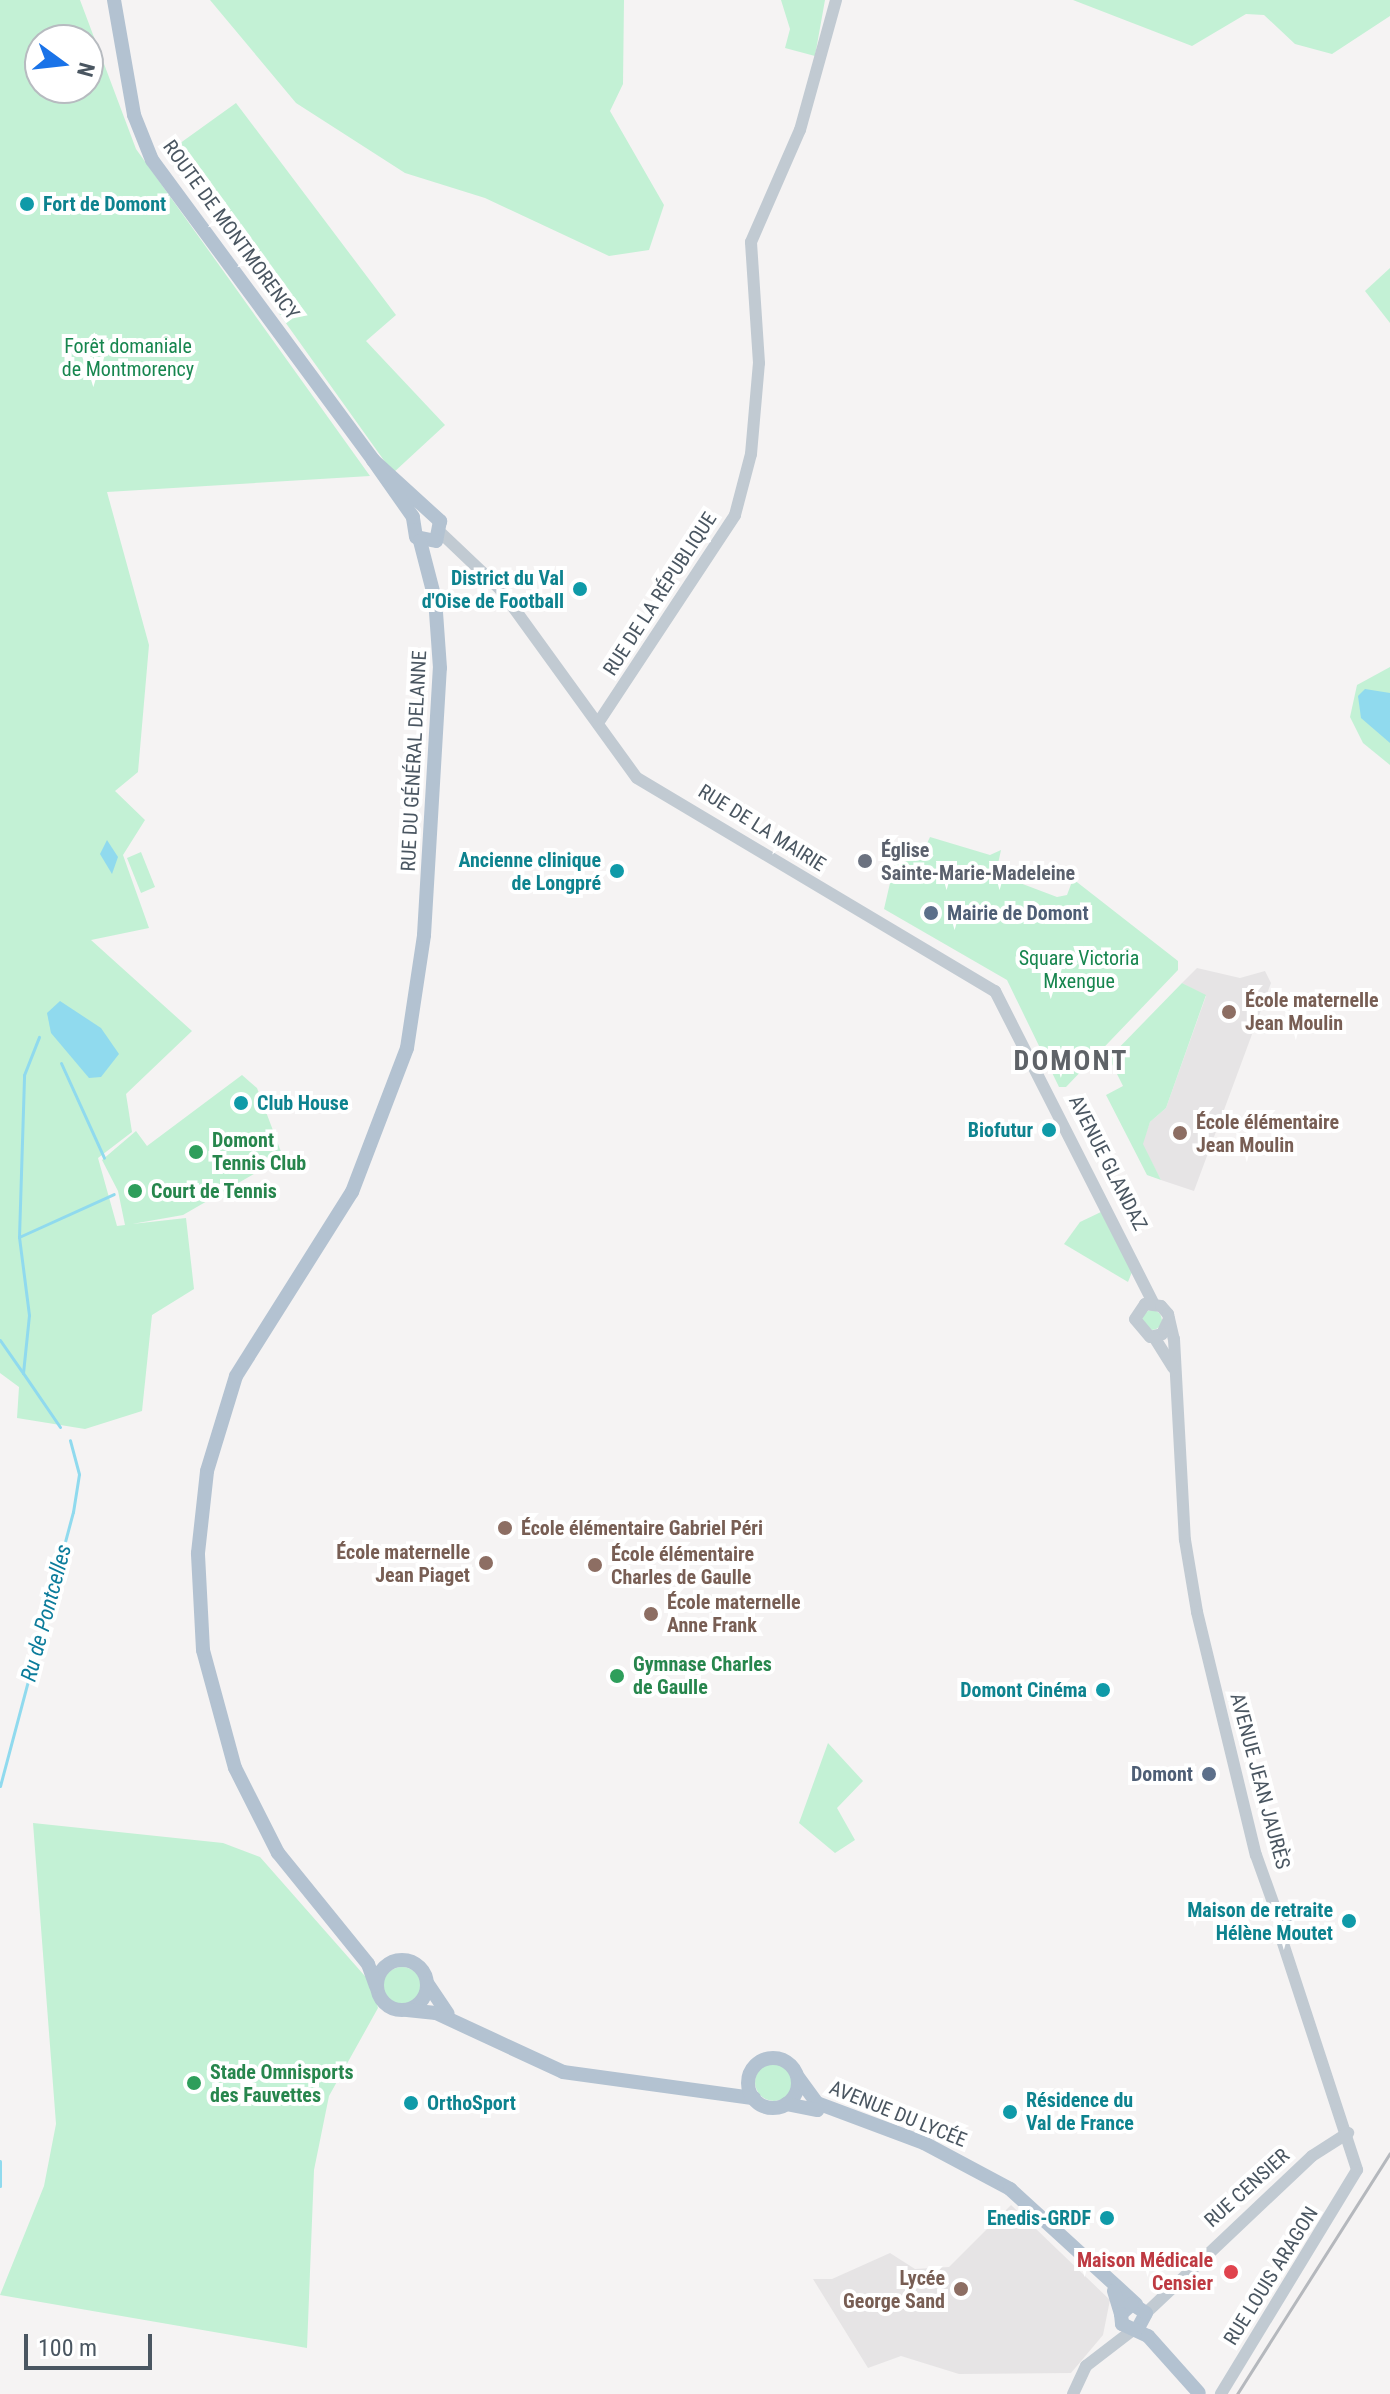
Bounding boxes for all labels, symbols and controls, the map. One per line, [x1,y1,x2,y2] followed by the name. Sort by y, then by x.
[24,24,104,104] north arrow
[72,60,100,80] text: N
[158,135,304,325] street label: ROUTE DE MONTMORENCY
[43,192,166,216] place label: Fort de Domont
[18,195,36,213] marker: Fort de Domont
[62,335,194,382] park label: Forêt domaniale de Montmorency
[598,508,722,680] street label: RUE DE LA RÉPUBLIQUE
[422,566,564,613] place label: District du Val d'Oise de Football
[571,580,589,598] marker: District du Val d'Oise de Football
[396,650,432,872] street label: RUE DU GÉNÉRAL DELANNE
[694,779,830,877] street label: RUE DE LA MAIRIE
[881,838,1075,885] place label: Église Sainte-Marie-Madeleine
[458,848,601,895] place label: Ancienne clinique de Longpré
[856,852,874,870] marker: Église Sainte-Marie-Madeleine
[608,862,626,880] marker: Ancienne clinique de Longpré
[947,901,1089,925] place label: Mairie de Domont
[922,904,940,922] marker: Mairie de Domont
[1019,946,1139,993] park label: Square Victoria Mxengue
[1245,988,1379,1035] place label: École maternelle Jean Moulin
[1220,1003,1238,1021] marker: École maternelle Jean Moulin
[1014,1044,1128,1078] district label: DOMONT
[257,1091,348,1115] place label: Club House
[1064,1091,1152,1235] street label: AVENUE GLANDAZ
[232,1094,250,1112] marker: Club House
[1196,1110,1339,1157] place label: École élémentaire Jean Moulin
[968,1118,1033,1142] place label: Biofutur
[1040,1121,1058,1139] marker: Biofutur
[1171,1124,1189,1142] marker: École élémentaire Jean Moulin
[212,1128,306,1175] place label: Domont Tennis Club
[187,1143,205,1161] marker: Domont Tennis Club
[151,1179,277,1203] place label: Court de Tennis
[126,1182,144,1200] marker: Court de Tennis
[521,1516,763,1540] place label: École élémentaire Gabriel Péri
[496,1519,514,1537] marker: École élémentaire Gabriel Péri
[336,1540,470,1587] place label: École maternelle Jean Piaget
[15,1542,77,1684] water label: Ru de Pontcelles
[611,1542,754,1589] place label: École élémentaire Charles de Gaulle
[477,1554,495,1572] marker: École maternelle Jean Piaget
[586,1556,604,1574] marker: École élémentaire Charles de Gaulle
[667,1590,801,1637] place label: École maternelle Anne Frank
[642,1605,660,1623] marker: École maternelle Anne Frank
[633,1652,772,1699] place label: Gymnase Charles de Gaulle
[608,1667,626,1685] marker: Gymnase Charles de Gaulle
[960,1678,1087,1702] place label: Domont Cinéma
[1094,1681,1112,1699] marker: Domont Cinéma
[1225,1690,1295,1872] street label: AVENUE JEAN JAURÈS
[1131,1762,1193,1786] place label: Domont
[1200,1765,1218,1783] marker: Domont
[1187,1898,1333,1945] place label: Maison de retraite Hélène Moutet
[1340,1912,1358,1930] marker: Maison de retraite Hélène Moutet
[210,2060,353,2107] place label: Stade Omnisports des Fauvettes
[185,2074,203,2092] marker: Stade Omnisports des Fauvettes
[826,2076,970,2152] street label: AVENUE DU LYCÉE
[1026,2088,1134,2135] place label: Résidence du Val de France
[427,2091,516,2115] place label: OrthoSport
[402,2094,420,2112] marker: OrthoSport
[1001,2103,1019,2121] marker: Résidence du Val de France
[1200,2144,1294,2232] street label: RUE CENSIER
[1219,2203,1323,2349] street label: RUE LOUIS ARAGON
[987,2206,1091,2230] place label: Enedis-GRDF
[1098,2209,1116,2227] marker: Enedis-GRDF
[1077,2248,1213,2295] place label: Maison Médicale Censier
[1220,2261,1242,2283] marker: Maison Médicale Censier
[843,2266,945,2313] place label: Lycée George Sand
[952,2280,970,2298] marker: Lycée George Sand
[28,2318,156,2368] scale bar
[38,2334,97,2362] text: 100 m

